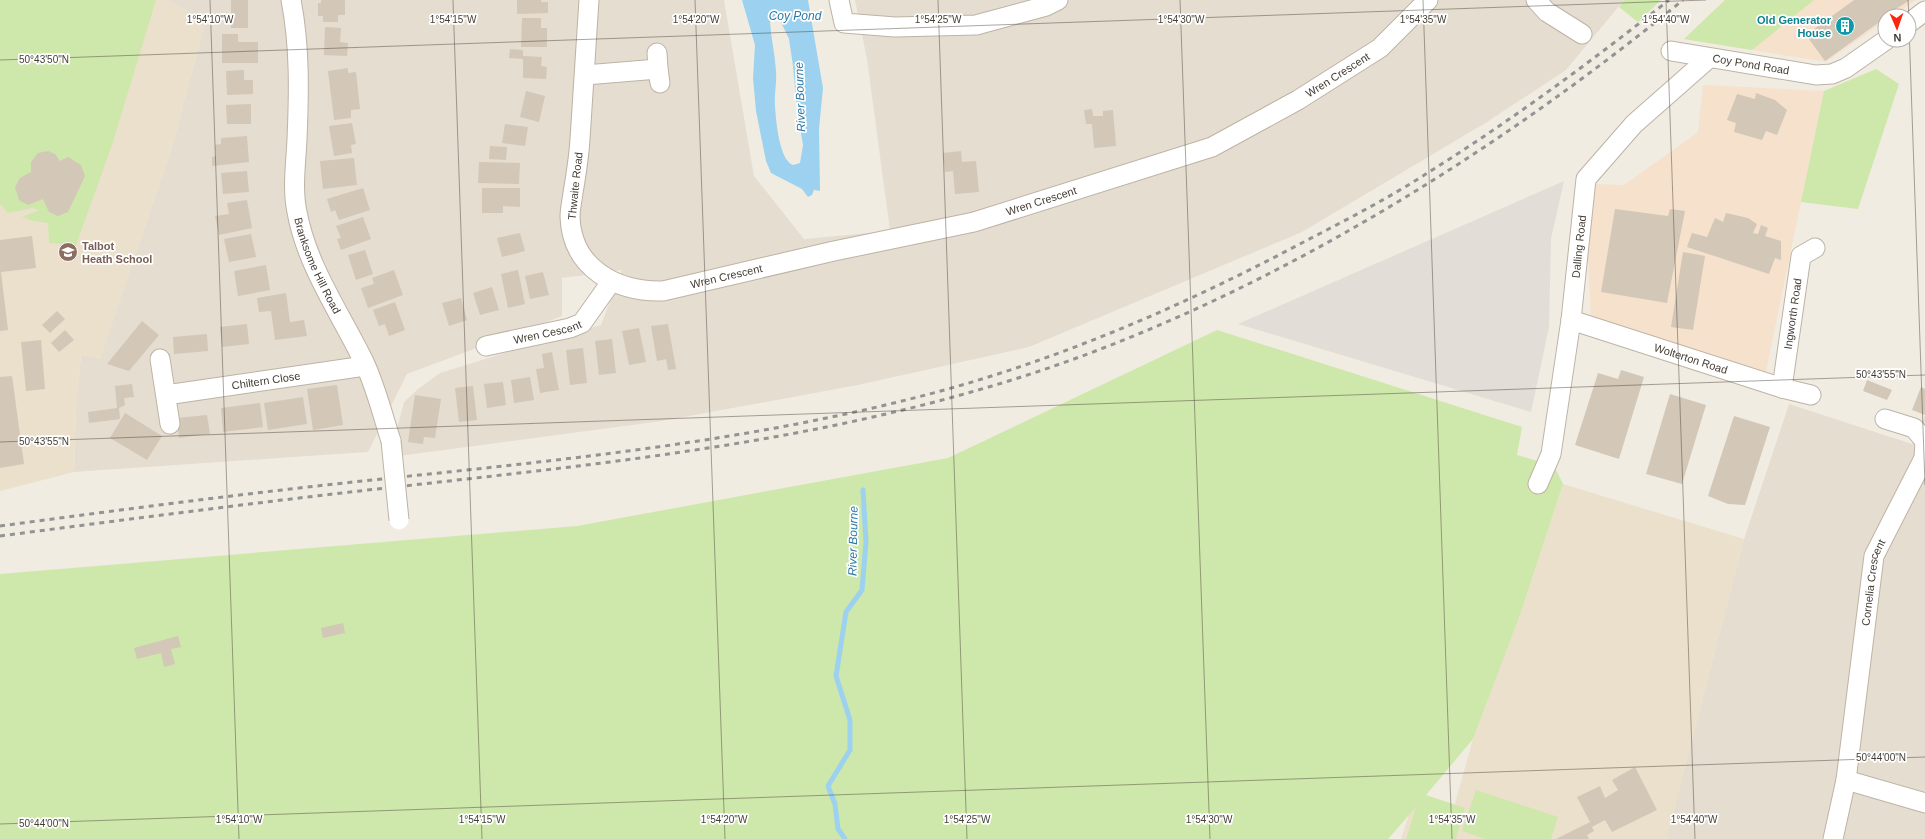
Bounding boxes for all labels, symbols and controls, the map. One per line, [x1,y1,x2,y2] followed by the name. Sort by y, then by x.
[1877,8,1917,48] north arrow
[769,9,822,23] water label: Coy Pond
[187,14,234,25] text: 1°54'10"W
[430,14,477,25] text: 1°54'15"W
[673,14,720,25] text: 1°54'20"W
[915,14,962,25] text: 1°54'25"W
[1158,14,1205,25] text: 1°54'30"W
[1400,14,1447,25] text: 1°54'35"W
[1643,14,1690,25] text: 1°54'40"W
[1757,14,1832,39] place label: Old Generator House
[1834,15,1856,37] building icon: Old Generator House
[1893,32,1902,44] text: N
[1303,50,1372,100] street label: Wren Crescent
[1712,52,1790,76] street label: Coy Pond Road
[19,54,69,65] text: 50°43'50"N
[792,61,808,132] water label: River Bourne
[565,152,585,220] street label: Thwaite Road
[1004,184,1078,218] street label: Wren Crescent
[1570,215,1588,279] street label: Dalling Road
[292,216,343,315] street label: Branksome Hill Road
[82,240,152,265] place label: Talbot Heath School
[57,241,79,263] school or university icon: Talbot Heath School
[689,262,763,290] street label: Wren Crescent
[1782,277,1804,350] street label: Ingworth Road
[512,318,583,346] street label: Wren Cescent
[1653,341,1729,376] street label: Wolterton Road
[1856,369,1906,380] text: 50°43'55"N
[231,370,301,391] street label: Chiltern Close
[19,436,69,447] text: 50°43'55"N
[845,506,861,576] water label: River Bourne
[1859,537,1887,626] street label: Cornelia Crescent
[1856,752,1906,763] text: 50°44'00"N
[216,814,263,825] text: 1°54'10"W
[459,814,506,825] text: 1°54'15"W
[701,814,748,825] text: 1°54'20"W
[944,814,991,825] text: 1°54'25"W
[1186,814,1233,825] text: 1°54'30"W
[1429,814,1476,825] text: 1°54'35"W
[1671,814,1718,825] text: 1°54'40"W
[19,818,69,829] text: 50°44'00"N

